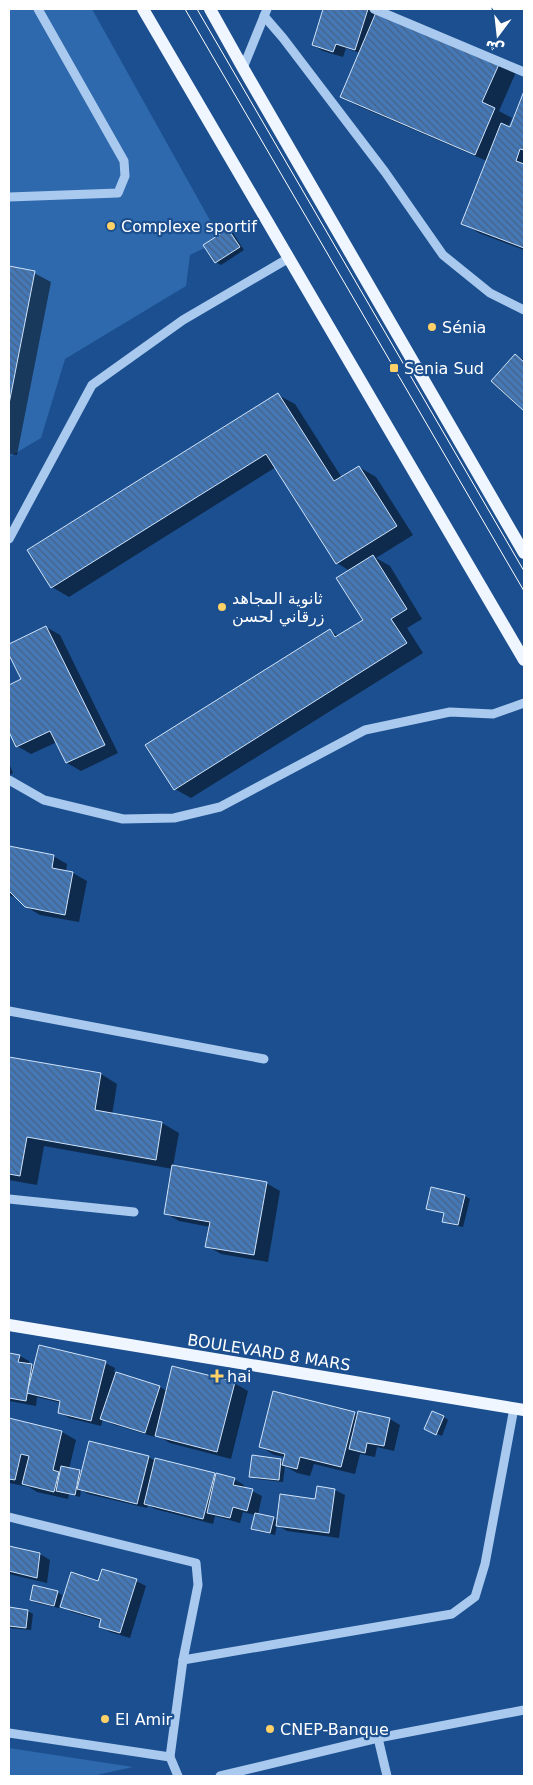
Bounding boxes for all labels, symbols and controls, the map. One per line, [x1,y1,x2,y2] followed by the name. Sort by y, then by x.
[473,10,523,60] north arrow
[483,37,506,58] text: ش
[121,217,257,236] place label: Complexe sportif
[105,220,117,232] marker: Complexe sportif
[442,318,486,337] place label: Sénia
[426,321,438,333] marker: Sénia
[404,359,484,378] place label: Senia Sud
[388,362,400,374] marker: Senia Sud
[232,589,325,627] place label: ثانوية المجاهد زرقاني لحسن
[216,601,228,613] marker: ثانوية المجاهد زرقاني لحسن
[186,1330,352,1375] street label: BOULEVARD 8 MARS
[227,1367,251,1386] place label: hai
[211,1370,223,1382] marker: hai
[115,1710,173,1729] place label: El Amir
[99,1713,111,1725] marker: El Amir
[280,1720,389,1739] place label: CNEP-Banque
[264,1723,276,1735] marker: CNEP-Banque

